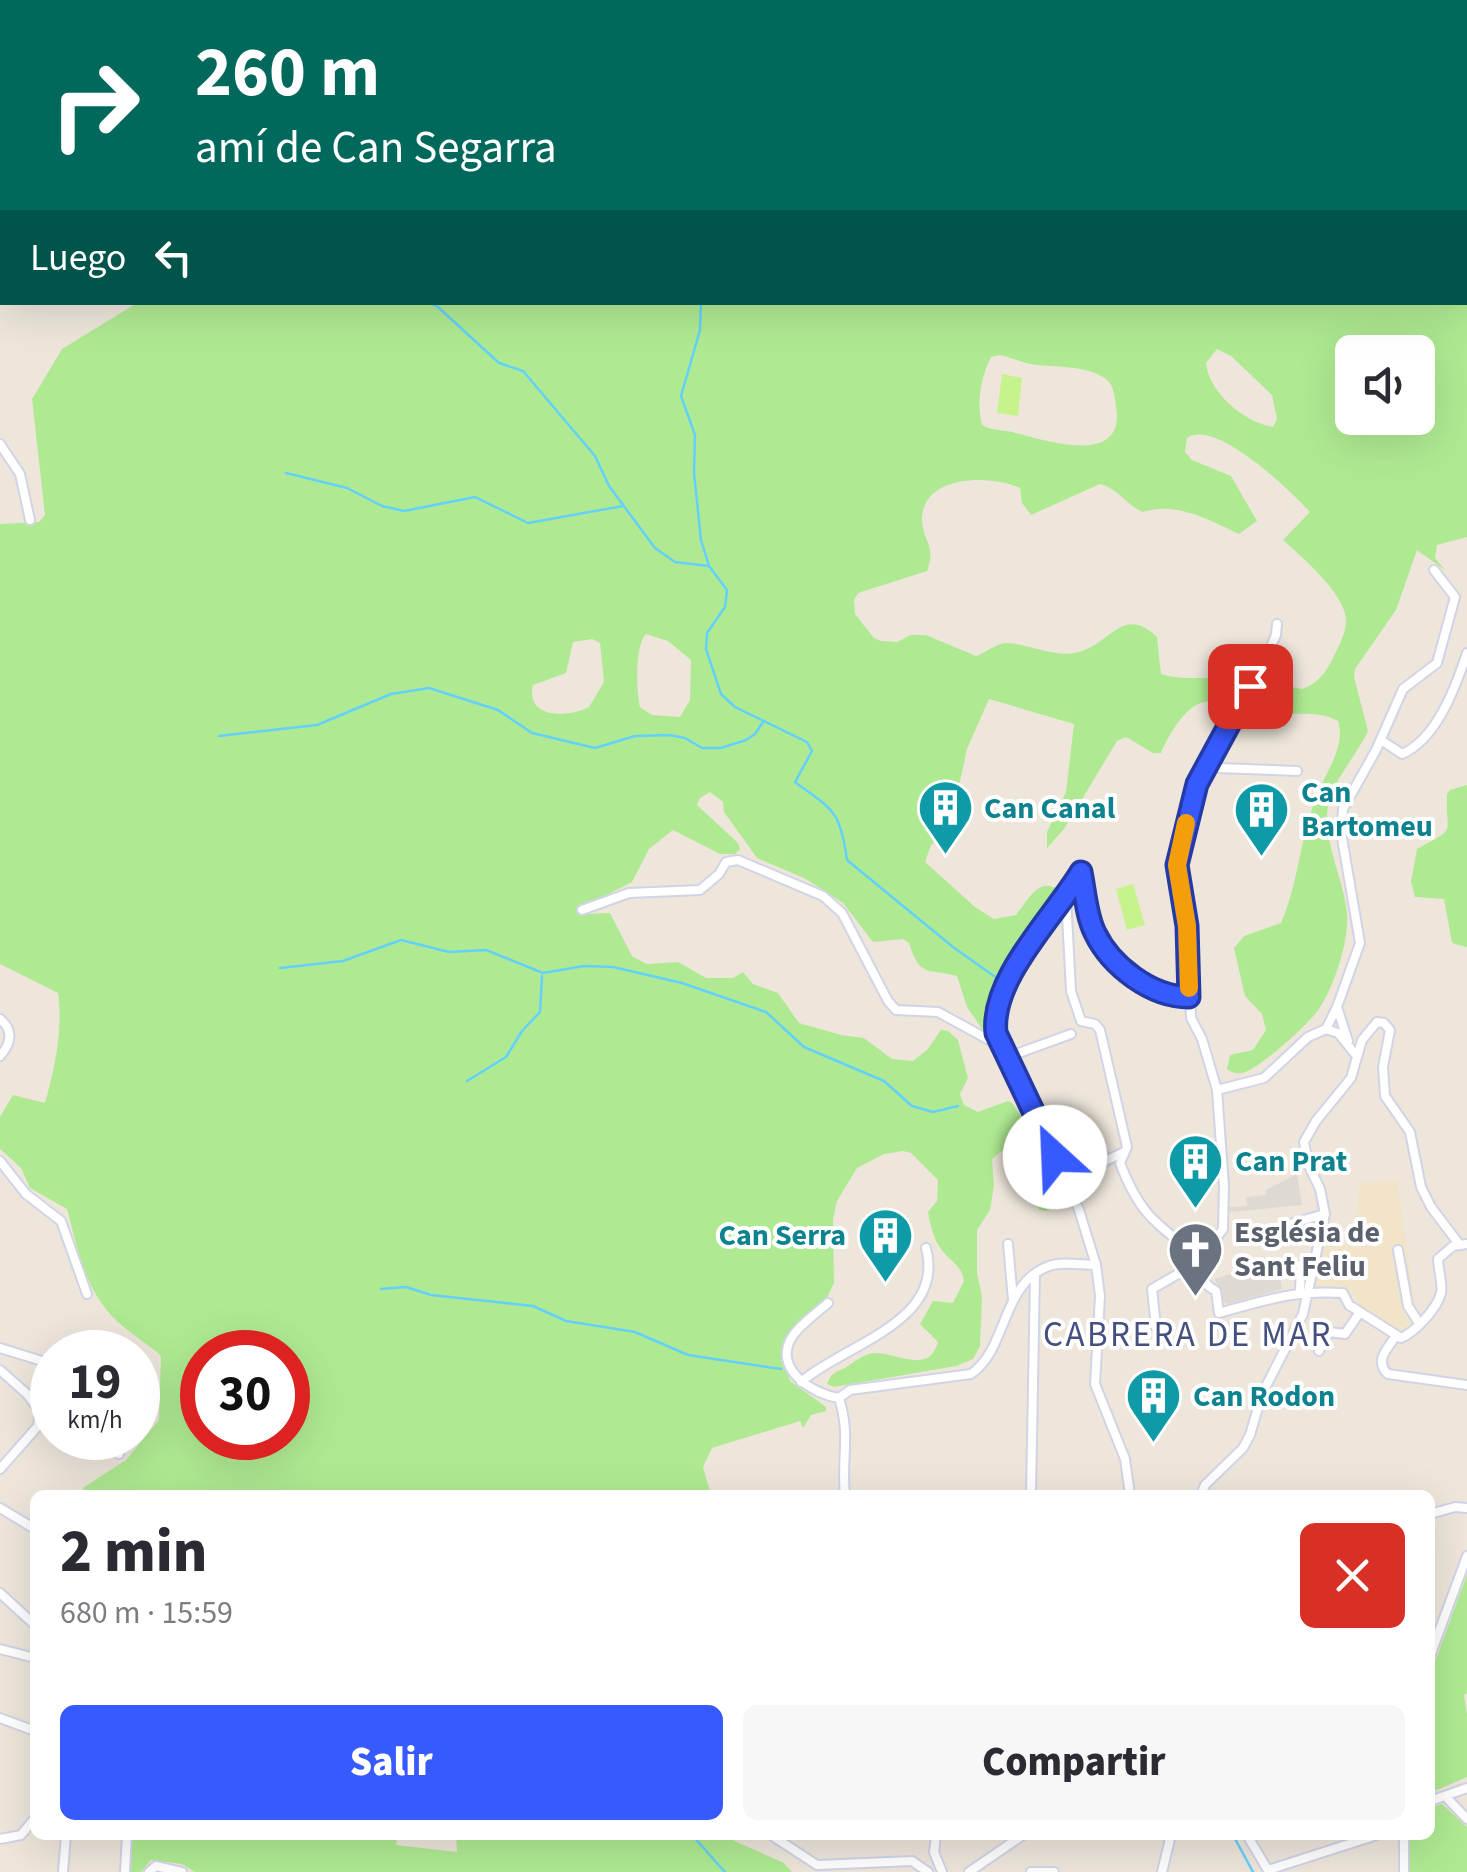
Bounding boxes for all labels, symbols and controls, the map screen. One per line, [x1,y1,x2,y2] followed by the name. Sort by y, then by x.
[195,23,380,123] text: 260 m
[30,40,160,170] icon: right
[195,116,557,180] text: amí de Can Segarra
[146,230,201,285] icon: left
[30,231,126,285] text: Luego
[1335,335,1435,435] map controls
[1335,335,1435,435] button: sound
[1208,644,1293,729] pin
[1223,659,1278,714] icon: arrive
[1301,771,1433,848] place label: Can Bartomeu
[915,778,975,857] building icon: Can Canal
[1232,779,1292,858] building icon: Can Bartomeu
[984,787,1116,830] place label: Can Canal
[1003,1105,1107,1209] position arrow
[1166,1131,1226,1210] building icon: Can Prat
[1235,1140,1348,1183] place label: Can Prat
[855,1205,915,1284] building icon: Can Serra
[1234,1211,1380,1288] place label: Església de Sant Feliu
[719,1214,846,1257] place label: Can Serra
[1165,1219,1225,1298] church icon: Església de Sant Feliu
[1043,1310,1333,1360] district label: CABRERA DE MAR
[180,1330,310,1460] speed limit sign: 30
[69,1347,121,1418] text: 19
[1124,1366,1184,1445] building icon: Can Rodon
[1193,1375,1335,1418] place label: Can Rodon
[67,1402,123,1438] text: km/h
[60,1510,207,1595] text: 2 min
[1300,1523,1405,1628] button: close
[60,1590,233,1636] text: 680 m · 15:59
[60,1705,723,1820] button: Salir
[743,1705,1405,1820] button: Compartir

